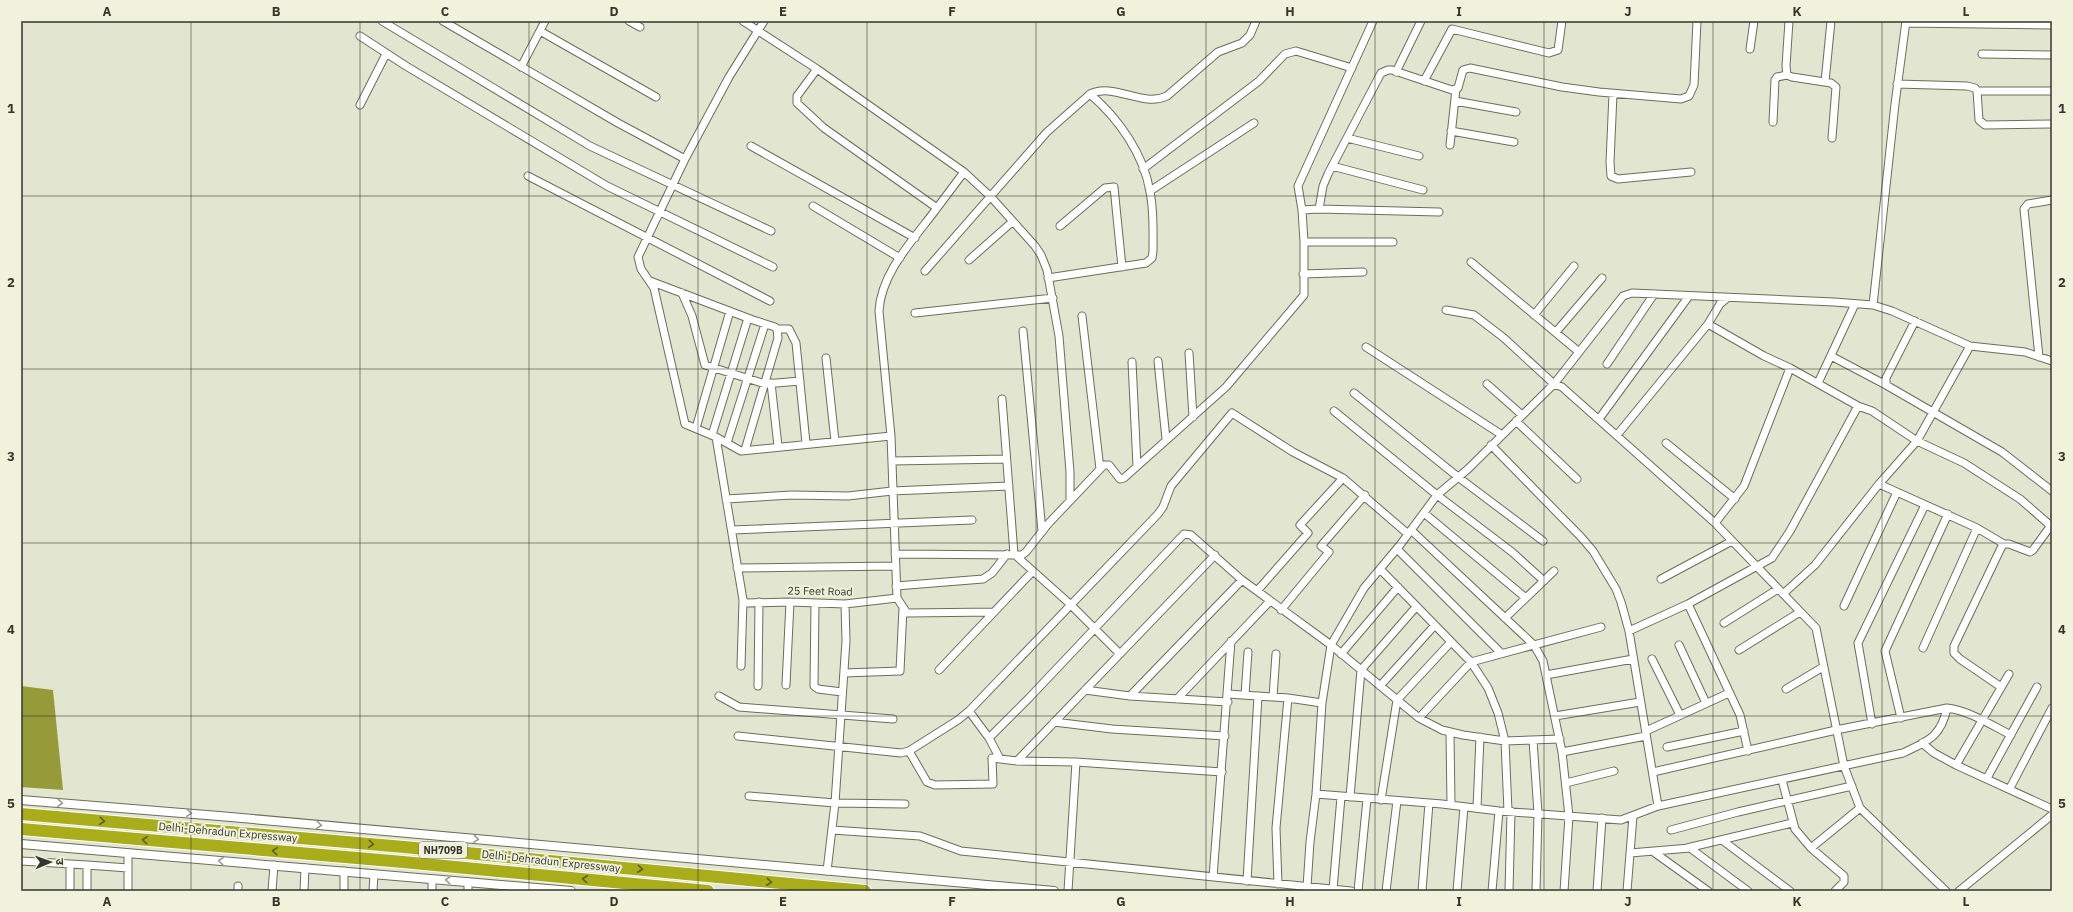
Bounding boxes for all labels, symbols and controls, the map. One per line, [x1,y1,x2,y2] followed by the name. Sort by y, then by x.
[103,3,112,20] text: A
[272,3,281,20] text: B
[441,3,450,20] text: C
[609,3,619,20] text: D
[779,3,787,20] text: E
[948,3,956,20] text: F
[1116,3,1126,20] text: G
[1285,3,1295,20] text: H
[1456,3,1462,20] text: I
[1624,3,1632,20] text: J
[1792,3,1802,20] text: K
[1963,3,1970,20] text: L
[7,100,15,117] text: 1
[2058,100,2066,117] text: 1
[7,274,15,291] text: 2
[2058,274,2066,291] text: 2
[7,448,15,465] text: 3
[2058,448,2066,465] text: 3
[787,583,853,599] street label: 25 Feet Road
[7,621,15,638] text: 4
[2058,621,2066,638] text: 4
[7,795,15,812] text: 5
[2058,795,2066,812] text: 5
[57,798,63,807] one-way arrow
[186,809,192,818] one-way arrow
[99,816,105,825] one-way arrow
[158,819,299,845] street label: Delhi-Dehradun Expressway
[316,820,322,829] one-way arrow
[473,834,479,843] one-way arrow
[142,835,148,844] one-way arrow
[368,839,374,848] one-way arrow
[30,842,70,882] north arrow
[419,842,467,858] road number: NH709B
[272,846,278,855] one-way arrow
[481,847,622,875] street label: Delhi-Dehradun Expressway
[218,856,224,865] one-way arrow
[53,858,67,866] text: उ
[637,865,643,874] one-way arrow
[582,875,588,884] one-way arrow
[445,876,451,885] one-way arrow
[766,877,772,886] one-way arrow
[103,893,112,910] text: A
[272,893,281,910] text: B
[441,893,450,910] text: C
[609,893,619,910] text: D
[779,893,787,910] text: E
[948,893,956,910] text: F
[1116,893,1126,910] text: G
[1285,893,1295,910] text: H
[1456,893,1462,910] text: I
[1624,893,1632,910] text: J
[1792,893,1802,910] text: K
[1963,893,1970,910] text: L

